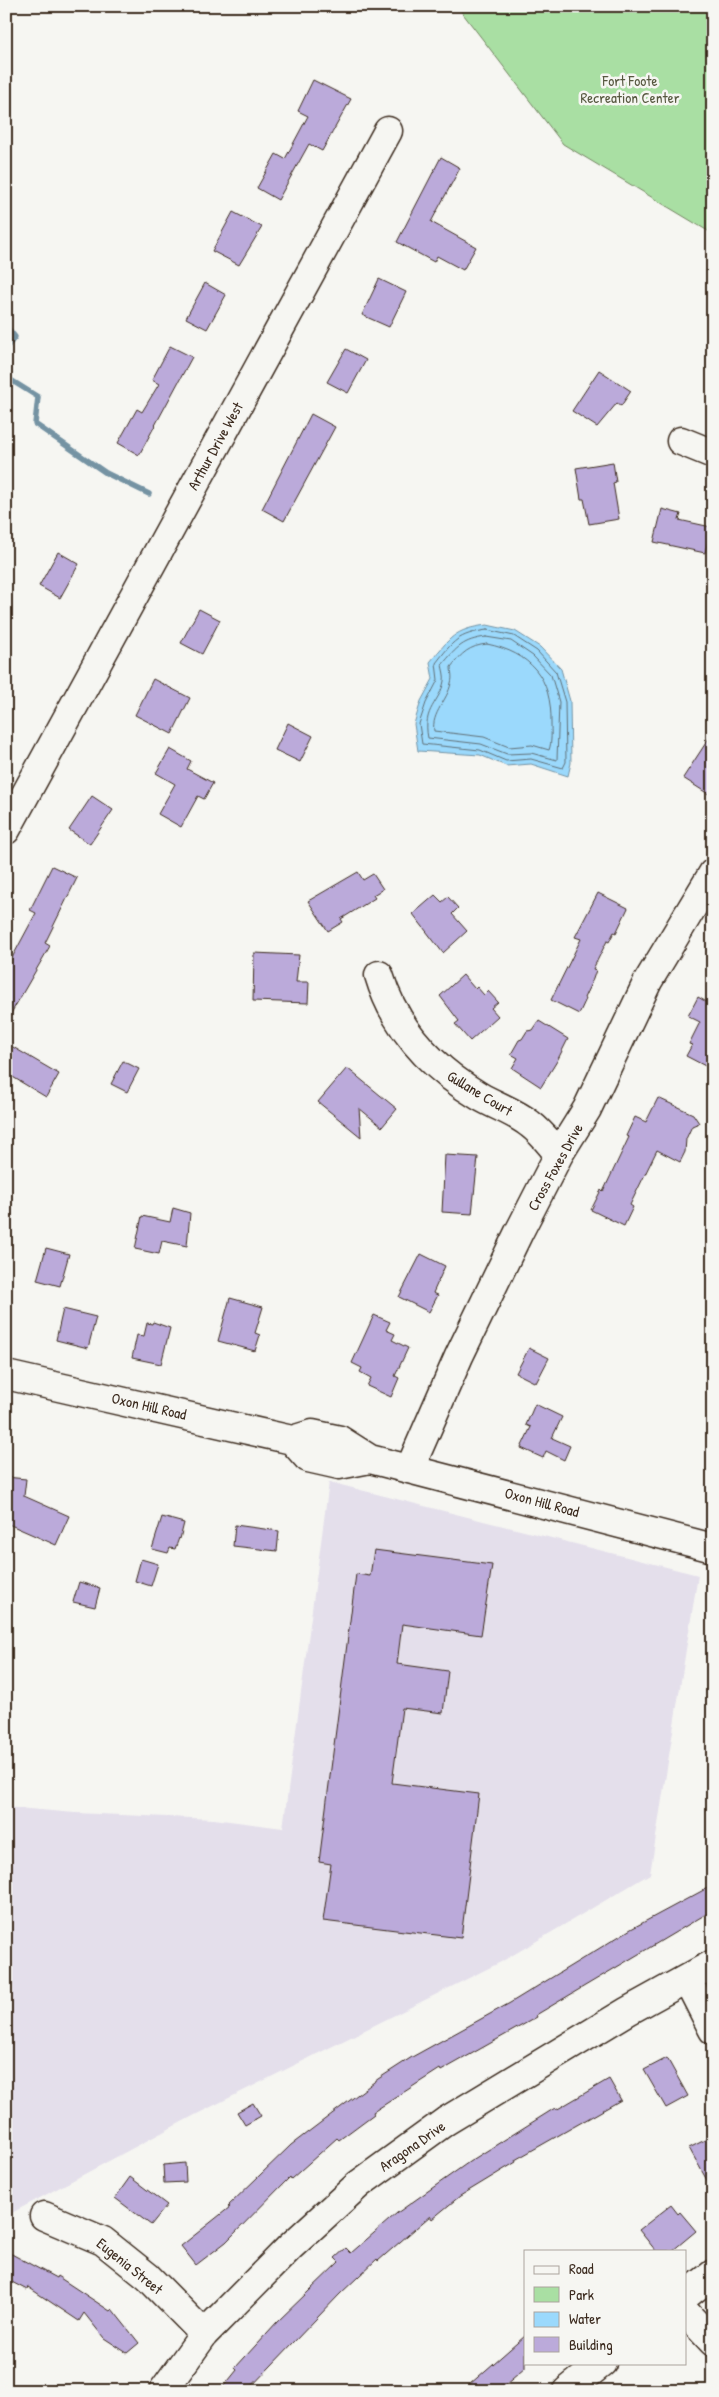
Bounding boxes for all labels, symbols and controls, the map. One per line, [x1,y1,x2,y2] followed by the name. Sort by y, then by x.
[581,70,680,108] park label: Fort Foote Recreation Center
[182,397,248,494] street label: Arthur Drive West
[443,1065,517,1121] street label: Gullane Court
[522,1120,588,1214] street label: Cross Foxes Drive
[110,1387,189,1425] street label: Oxon Hill Road
[502,1482,582,1522] street label: Oxon Hill Road
[375,2116,449,2176] street label: Aragona Drive
[92,2233,168,2300] street label: Eugenia Street
[524,2250,686,2364] legend
[569,2258,594,2279] text: Road
[569,2284,594,2305] text: Park
[569,2308,601,2329] text: Water
[569,2334,613,2355] text: Building

